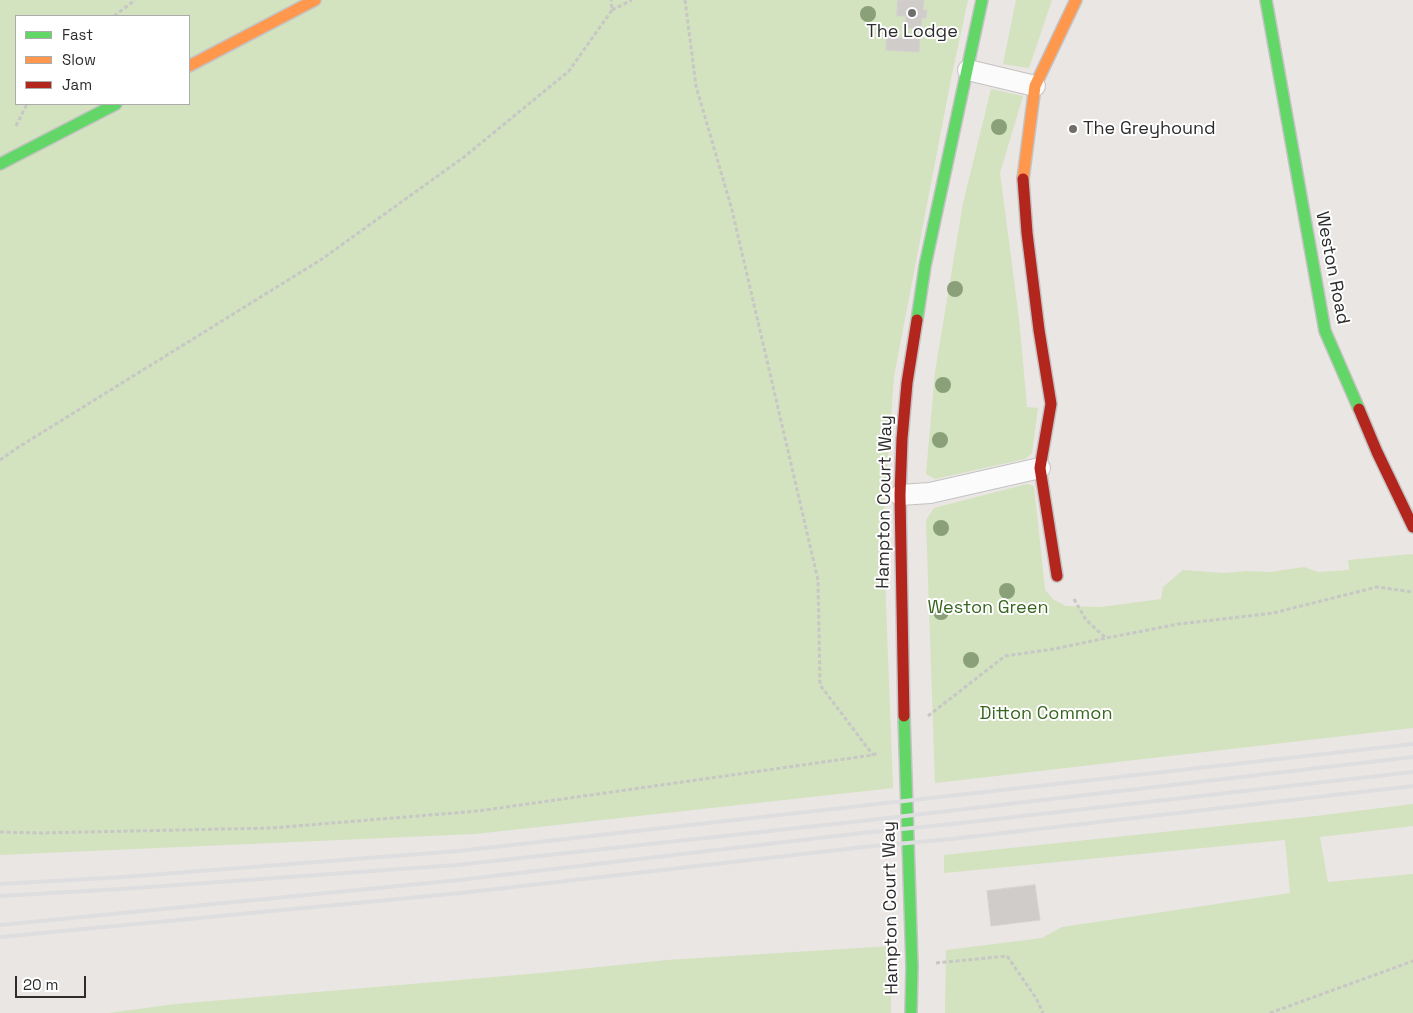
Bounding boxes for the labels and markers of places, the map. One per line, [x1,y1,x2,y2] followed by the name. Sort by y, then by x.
[906,7,918,19] marker: The Lodge
[866,21,958,43] place label: The Lodge
[1083,118,1216,140] place label: The Greyhound
[1067,123,1079,135] marker: The Greyhound

